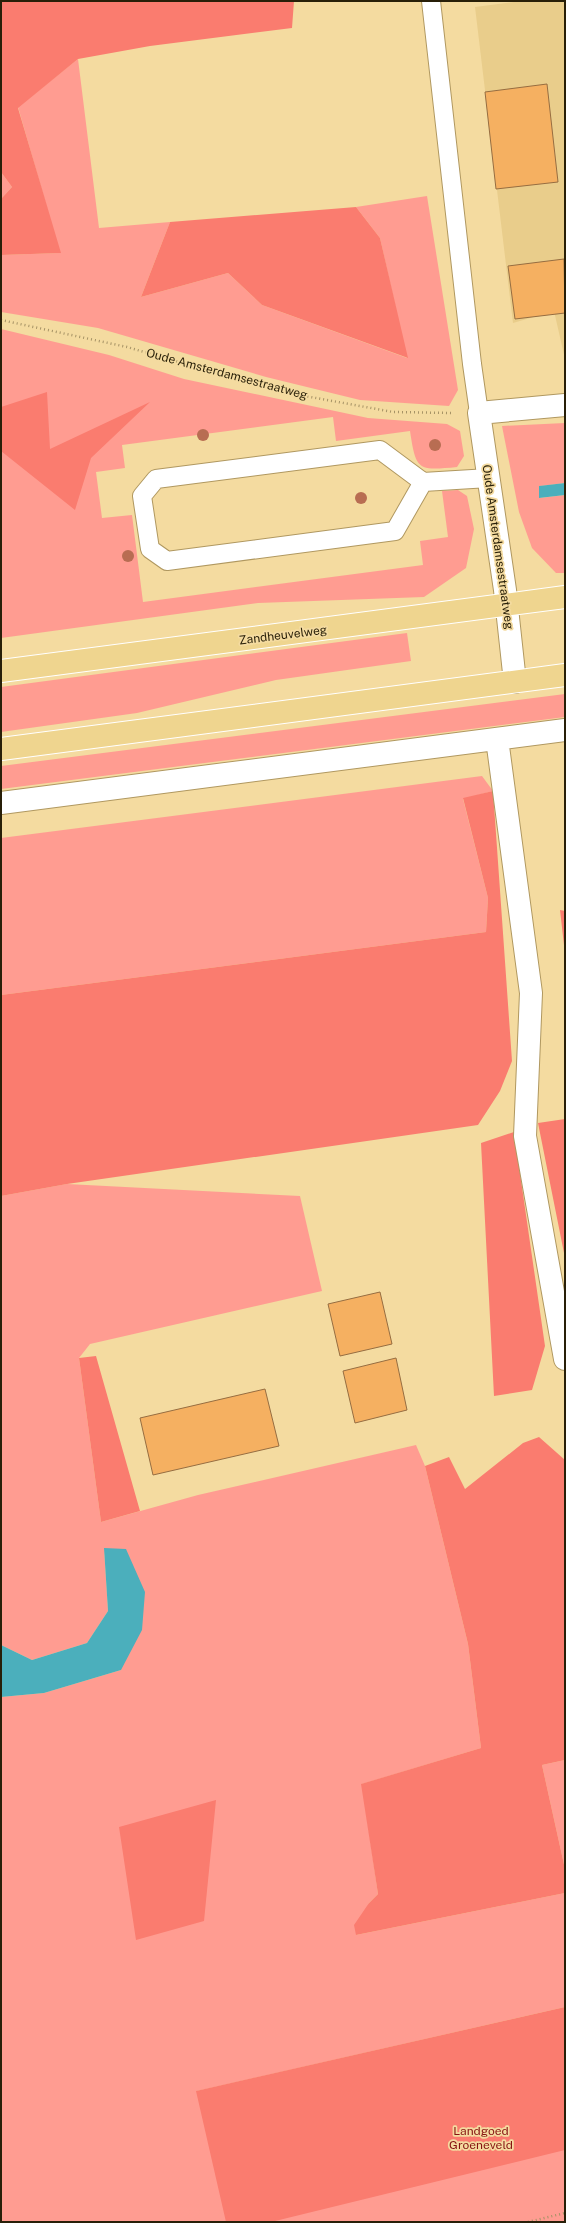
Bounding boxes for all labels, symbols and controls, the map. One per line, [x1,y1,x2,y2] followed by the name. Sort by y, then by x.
[145,346,309,402] street label: Oude Amsterdamsestraatweg
[479,464,517,630] street label: Oude Amsterdamsestraatweg
[238,623,328,647] street label: Zandheuvelweg
[449,2124,513,2152] park label: Landgoed Groeneveld

